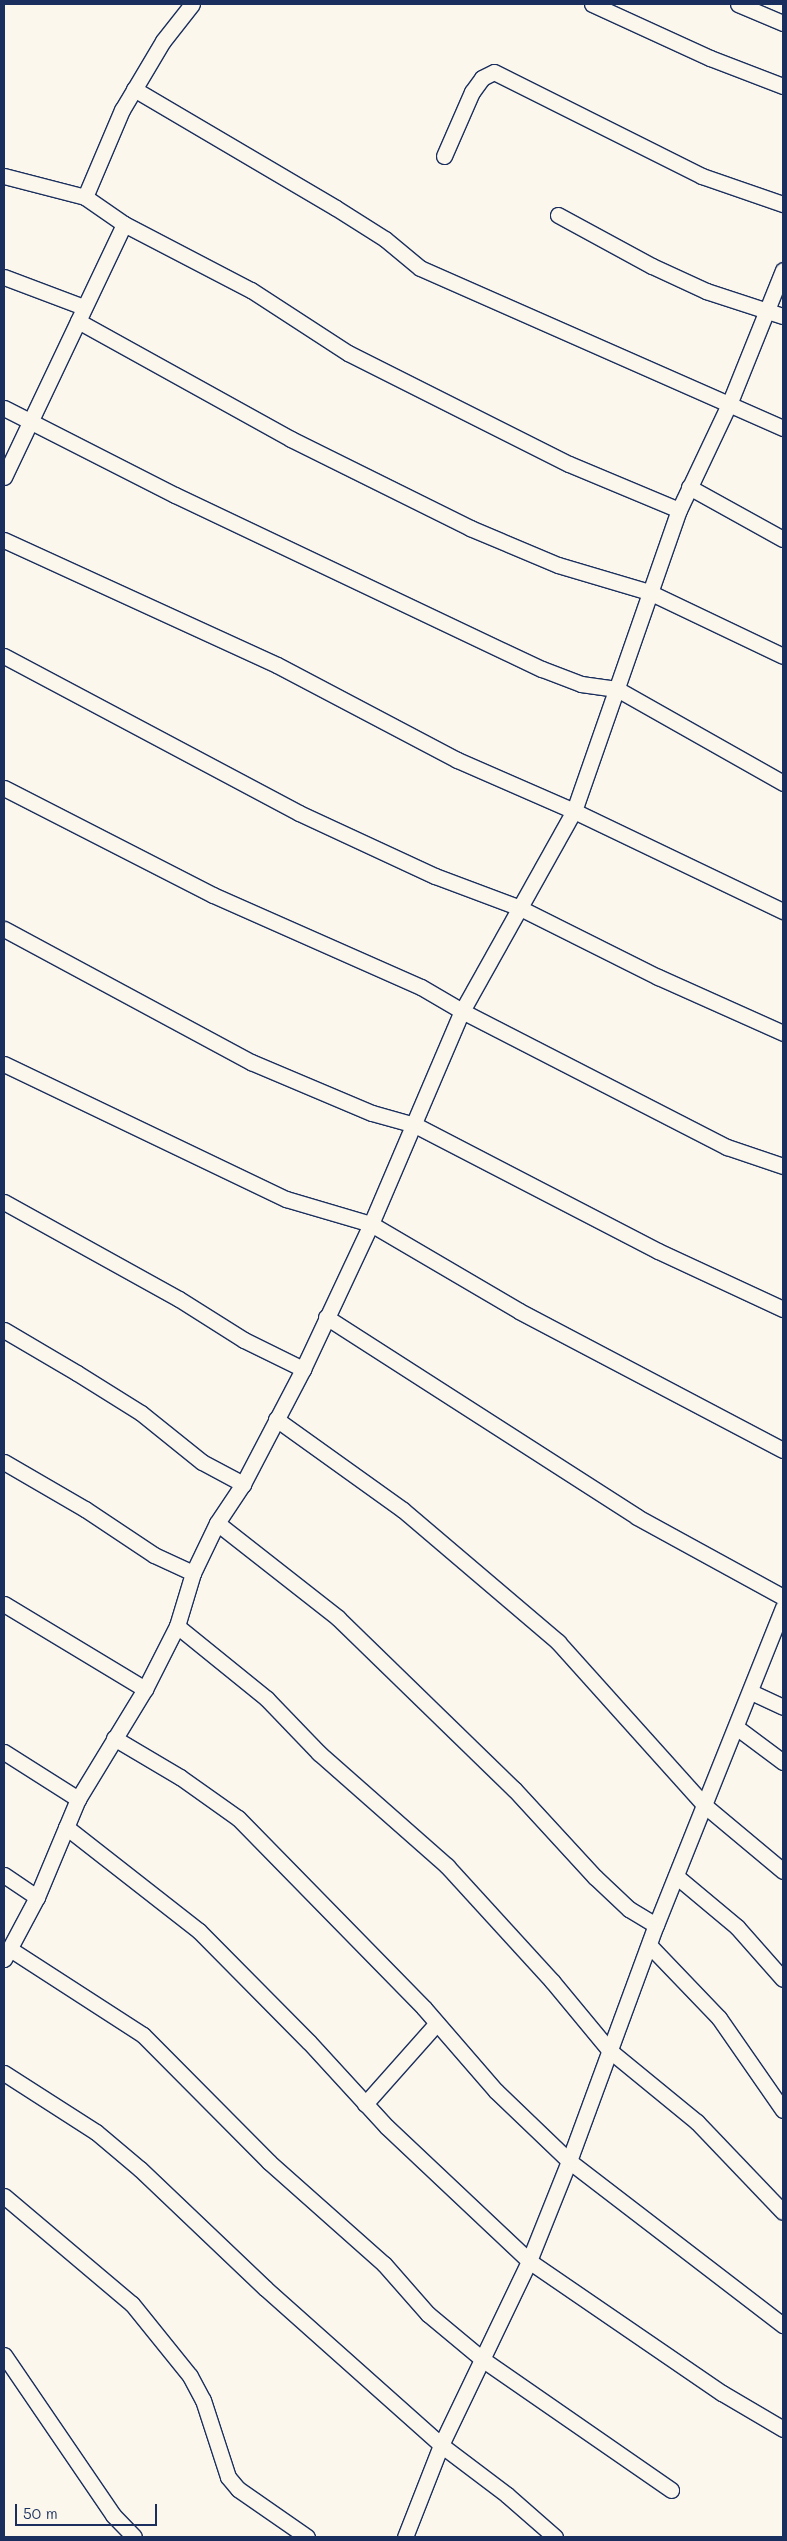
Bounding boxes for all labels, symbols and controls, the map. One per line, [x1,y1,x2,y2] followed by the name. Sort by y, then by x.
[18,2494,160,2526] scale bar
[23,2503,58,2523] text: 50 m

